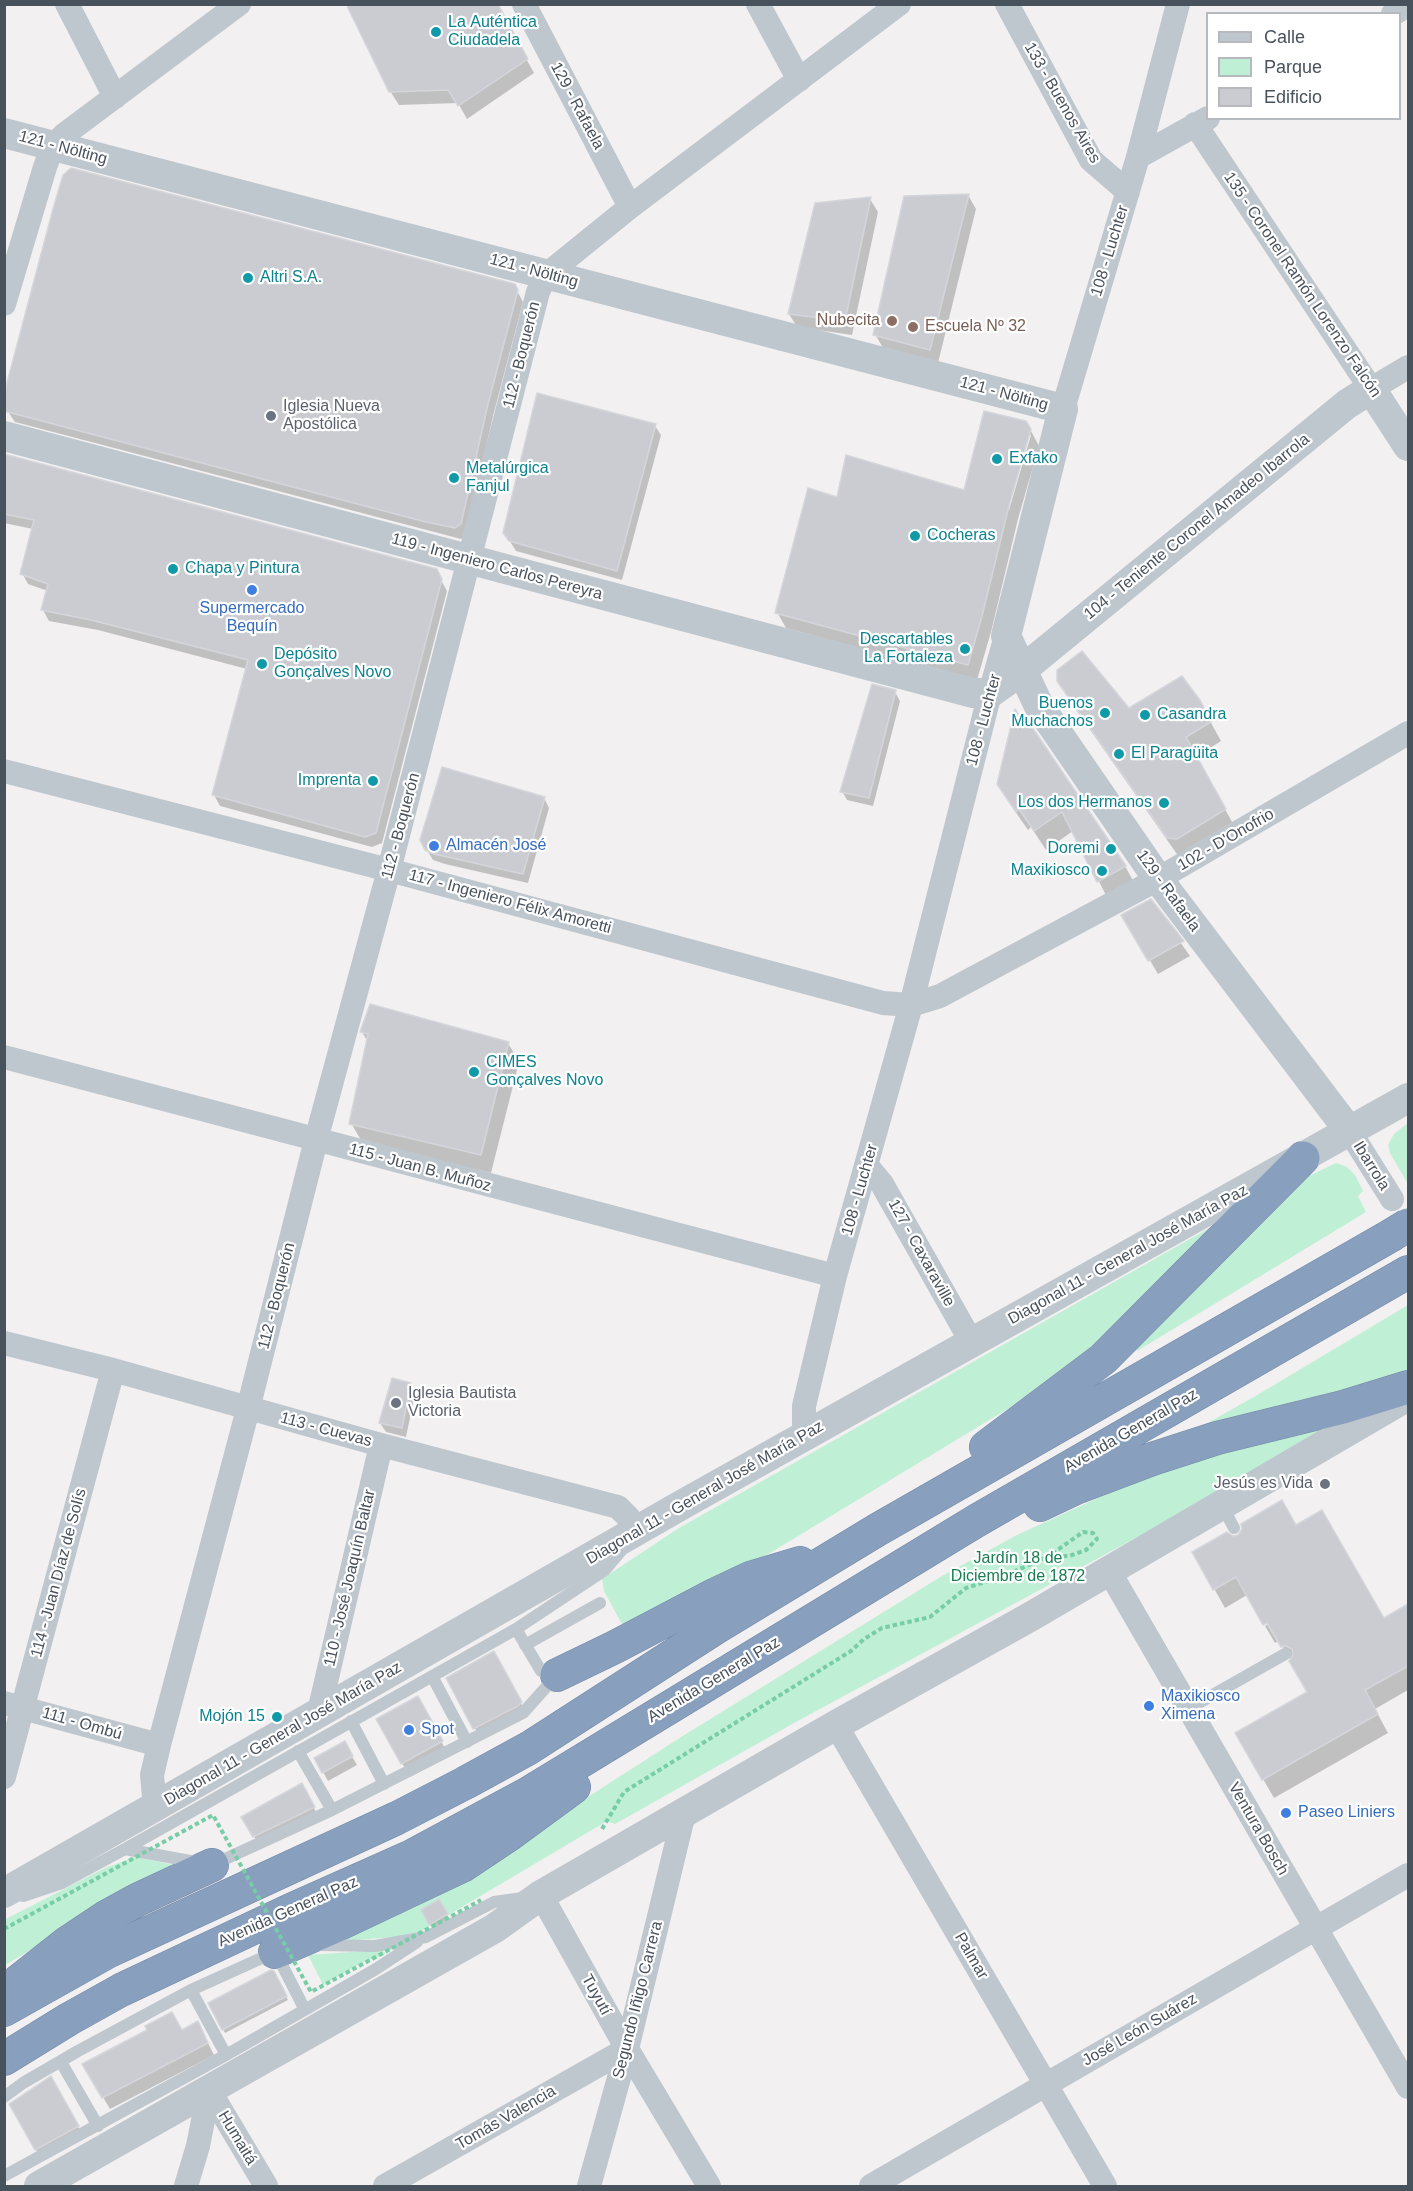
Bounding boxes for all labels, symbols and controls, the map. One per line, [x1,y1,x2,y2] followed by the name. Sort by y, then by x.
[1206,12,1401,120] legend
[448,13,537,51] place label: La Auténtica Ciudadela
[429,25,443,39] marker: La Auténtica Ciudadela
[1264,27,1305,47] text: Calle
[1020,39,1104,167] street label: 133 - Buenos Aires
[1264,57,1322,77] text: Parque
[546,59,608,153] street label: 129 - Rafaela
[1264,87,1322,107] text: Edificio
[17,127,109,169] street label: 121 - Nölting
[1219,169,1385,401] street label: 135 - Coronel Ramón Lorenzo Falcón
[1087,203,1133,299] street label: 108 - Luchter
[488,250,580,292] street label: 121 - Nölting
[260,268,322,288] place label: Altri S.A.
[241,271,255,285] marker: Altri S.A.
[499,300,545,410] street label: 112 - Boquerón
[817,311,880,331] place label: Nubecita
[885,314,899,328] marker: Nubecita
[925,317,1026,337] place label: Escuela Nº 32
[906,320,920,334] marker: Escuela Nº 32
[958,373,1050,415] street label: 121 - Nölting
[283,397,380,435] place label: Iglesia Nueva Apostólica
[264,409,278,423] marker: Iglesia Nueva Apostólica
[1080,430,1314,624] street label: 104 - Teniente Coronel Amadeo Ibarrola
[1009,449,1058,469] place label: Exfako
[990,452,1004,466] marker: Exfako
[466,459,549,497] place label: Metalúrgica Fanjul
[447,471,461,485] marker: Metalúrgica Fanjul
[927,526,995,546] place label: Cocheras
[908,529,922,543] marker: Cocheras
[389,530,605,604] street label: 119 - Ingeniero Carlos Pereyra
[185,559,300,579] place label: Chapa y Pintura
[166,562,180,576] marker: Chapa y Pintura
[245,583,259,597] marker: Supermercado Bequín
[200,599,304,637] place label: Supermercado Bequín
[860,630,953,668] place label: Descartables La Fortaleza
[958,642,972,656] marker: Descartables La Fortaleza
[274,645,391,683] place label: Depósito Gonçalves Novo
[255,657,269,671] marker: Depósito Gonçalves Novo
[963,672,1005,768] street label: 108 - Luchter
[1011,694,1093,732] place label: Buenos Muchachos
[1157,705,1226,725] place label: Casandra
[1098,706,1112,720] marker: Buenos Muchachos
[1138,708,1152,722] marker: Casandra
[1131,744,1218,764] place label: El Paragüita
[1112,747,1126,761] marker: El Paragüita
[298,771,361,791] place label: Imprenta
[378,771,424,881] street label: 112 - Boquerón
[366,774,380,788] marker: Imprenta
[1018,793,1152,813] place label: Los dos Hermanos
[1157,796,1171,810] marker: Los dos Hermanos
[1174,805,1278,875] street label: 102 - D'Onofrio
[446,836,546,856] place label: Almacén José
[427,839,441,853] marker: Almacén José
[1047,839,1099,859] place label: Doremi
[1104,842,1118,856] marker: Doremi
[1132,846,1204,936] street label: 129 - Rafaela
[1011,861,1090,881] place label: Maxikiosco
[1095,864,1109,878] marker: Maxikiosco
[407,866,613,938] street label: 117 - Ingeniero Félix Amoretti
[486,1053,603,1091] place label: CIMES Gonçalves Novo
[467,1065,481,1079] marker: CIMES Gonçalves Novo
[1348,1138,1394,1194] street label: Ibarrola
[347,1140,493,1196] street label: 115 - Juan B. Muñoz
[838,1142,882,1238] street label: 108 - Luchter
[1005,1181,1251,1329] street label: Diagonal 11 - General José María Paz
[884,1196,958,1310] street label: 127 - Caxaraville
[254,1241,300,1351] street label: 112 - Boquerón
[408,1384,517,1422] place label: Iglesia Bautista Victoria
[1061,1385,1201,1477] street label: Avenida General Paz
[389,1396,403,1410] marker: Iglesia Bautista Victoria
[278,1409,374,1451] street label: 113 - Cuevas
[583,1417,827,1569] street label: Diagonal 11 - General José María Paz
[1214,1474,1313,1494] place label: Jesús es Vida
[1318,1477,1332,1491] marker: Jesús es Vida
[27,1486,91,1660] street label: 114 - Juan Díaz de Solís
[320,1488,380,1668] street label: 110 - José Joaquín Baltar
[951,1549,1085,1587] park label: Jardín 18 de Diciembre de 1872
[644,1633,784,1727] street label: Avenida General Paz
[161,1658,405,1810] street label: Diagonal 11 - General José María Paz
[1161,1687,1240,1725] place label: Maxikiosco Ximena
[1142,1699,1156,1713] marker: Maxikiosco Ximena
[40,1703,124,1745] street label: 111 - Ombú
[199,1707,265,1727] place label: Mojón 15
[270,1710,284,1724] marker: Mojón 15
[421,1720,454,1740] place label: Spot
[402,1723,416,1737] marker: Spot
[1224,1779,1292,1879] street label: Ventura Bosch
[1298,1803,1395,1823] place label: Paseo Liniers
[1279,1806,1293,1820] marker: Paseo Liniers
[215,1873,361,1951] street label: Avenida General Paz
[609,1919,667,2081] street label: Segundo Iñigo Carrera
[950,1929,992,1983] street label: Palmar
[577,1971,615,2019] street label: Tuyutí
[1079,1989,1201,2071] street label: José León Suárez
[453,2082,559,2154] street label: Tomás Valencia
[213,2108,261,2168] street label: Humaitá

